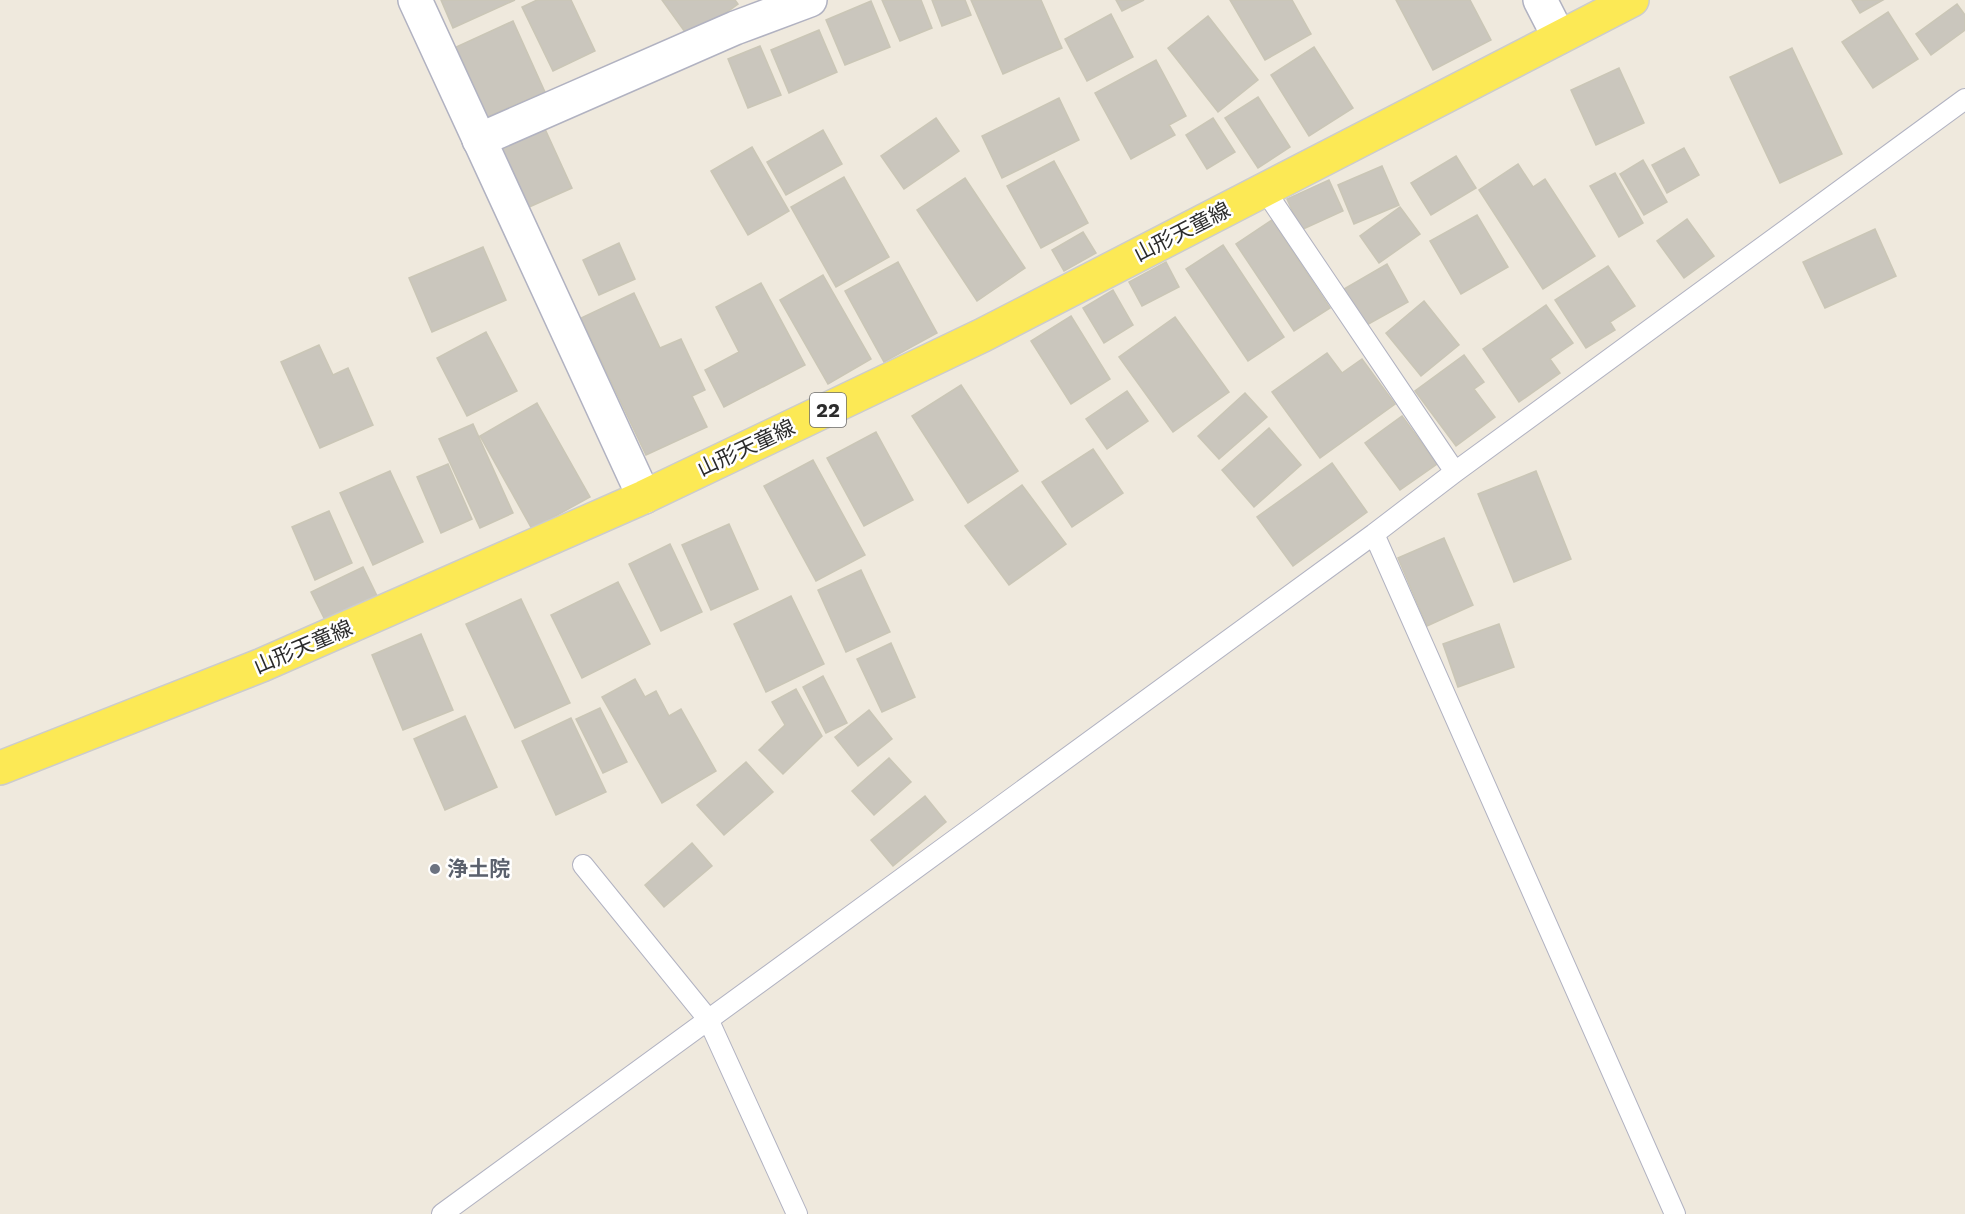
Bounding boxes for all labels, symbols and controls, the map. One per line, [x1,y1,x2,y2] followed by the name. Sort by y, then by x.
[1129,197,1234,267] street label: 山形天童線
[810,393,846,427] road number: 22
[693,414,799,481] street label: 山形天童線
[250,615,356,679] street label: 山形天童線
[447,856,510,881] place label: 浄土院
[428,862,442,876] marker: 浄土院

